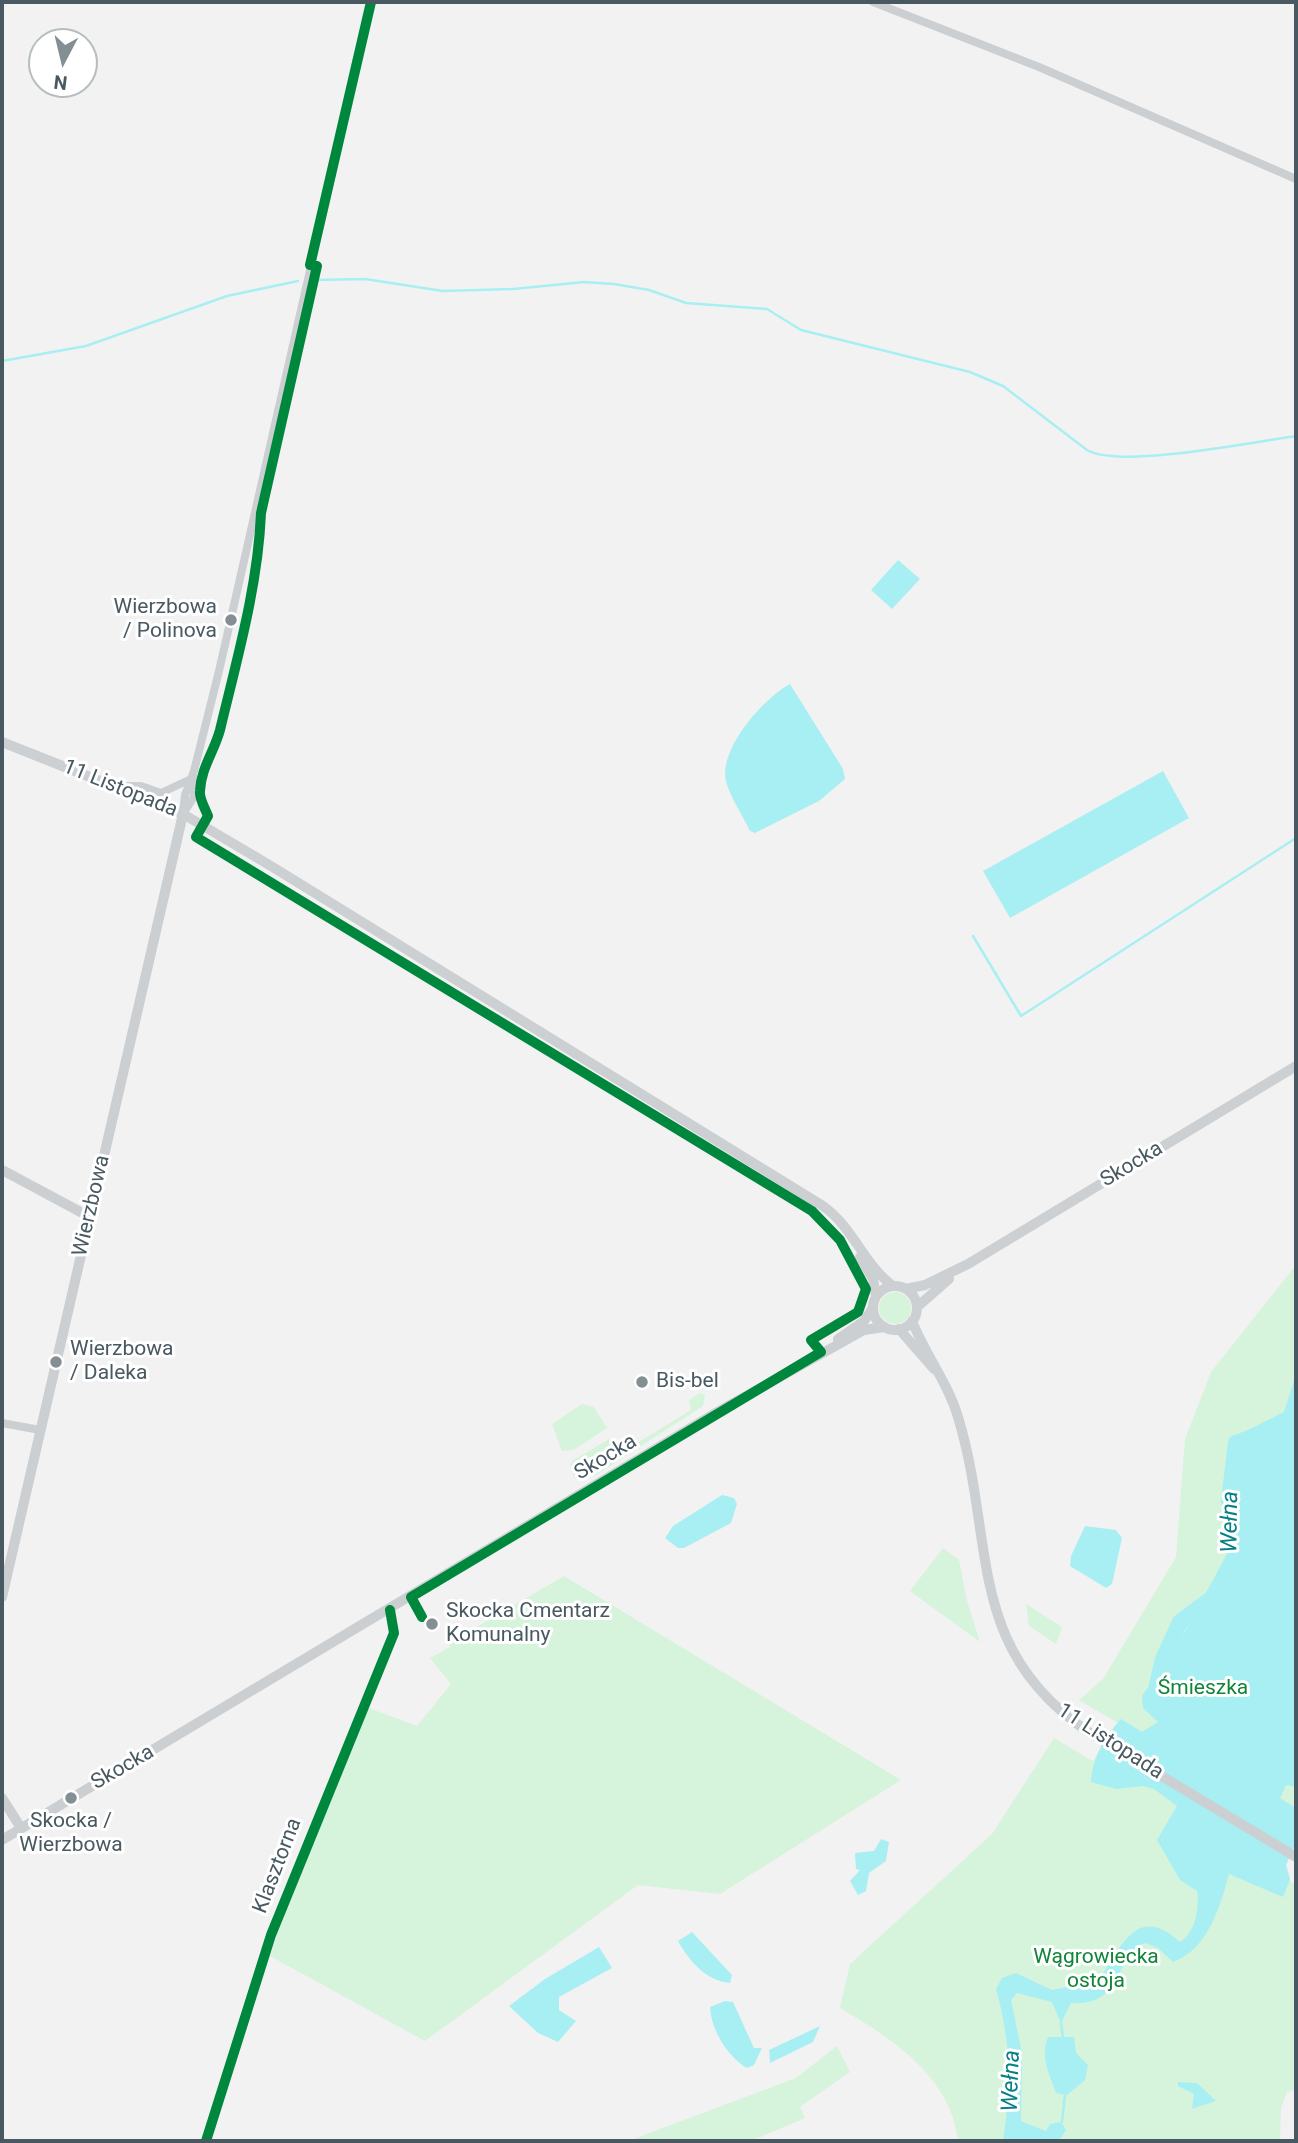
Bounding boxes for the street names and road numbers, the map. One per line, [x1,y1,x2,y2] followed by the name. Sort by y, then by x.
[59,755,181,823] street label: 11 Listopada
[1096,1137,1168,1193] street label: Skocka
[68,1153,116,1259] street label: Wierzbowa
[570,1430,642,1486] street label: Skocka
[1052,1698,1168,1786] street label: 11 Listopada
[87,1740,159,1796] street label: Skocka
[248,1815,308,1917] street label: Klasztorna

